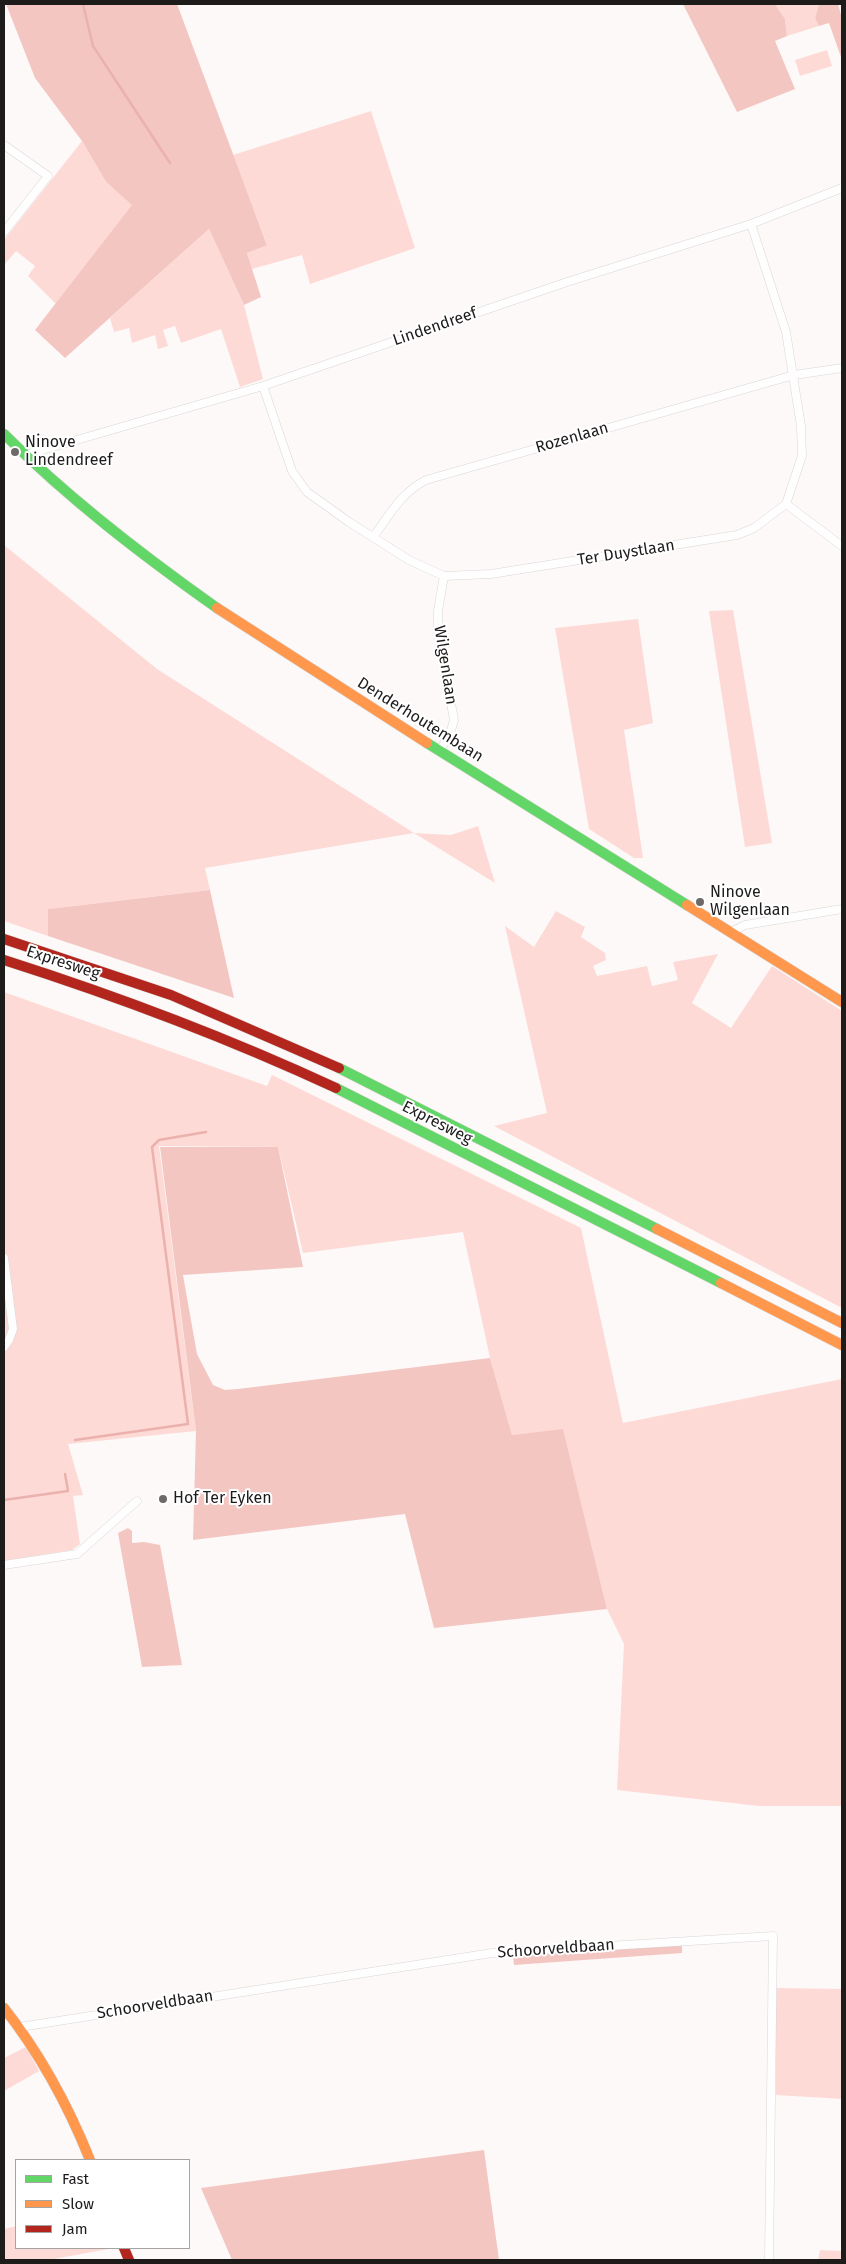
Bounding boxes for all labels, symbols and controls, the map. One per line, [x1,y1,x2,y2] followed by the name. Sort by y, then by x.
[390,304,480,350] street label: Lindendreef
[533,418,611,458] street label: Rozenlaan
[25,433,113,471] place label: Ninove Lindendreef
[9,446,21,458] marker: Ninove Lindendreef
[576,536,676,570] street label: Ter Duystlaan
[429,624,461,706] street label: Wilgenlaan
[353,673,487,767] street label: Denderhoutembaan
[710,883,790,921] place label: Ninove Wilgenlaan
[694,896,706,908] marker: Ninove Wilgenlaan
[24,942,102,984] street label: Expresweg
[399,1097,475,1149] street label: Expresweg
[173,1489,272,1509] place label: Hof Ter Eyken
[157,1493,169,1505] marker: Hof Ter Eyken
[497,1935,615,1963] street label: Schoorveldbaan
[96,1986,214,2024] street label: Schoorveldbaan
[15,2159,190,2249] legend
[62,2170,89,2188] text: Fast
[62,2195,94,2213] text: Slow
[62,2220,88,2238] text: Jam

